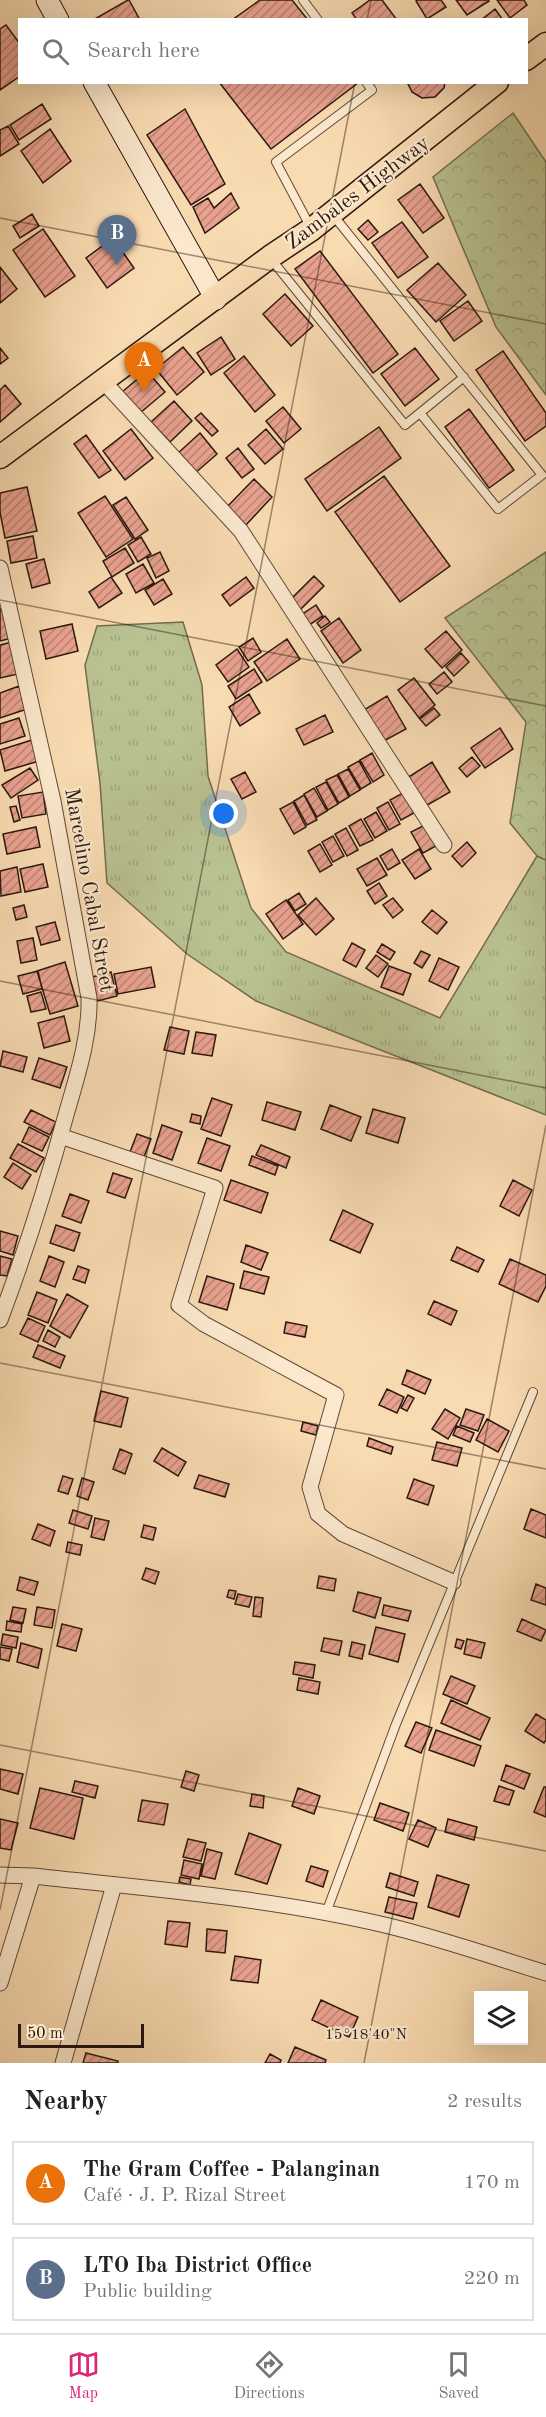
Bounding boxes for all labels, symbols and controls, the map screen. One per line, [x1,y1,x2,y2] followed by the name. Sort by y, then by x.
[18,18,528,84] search box
[39,35,72,68] icon: search
[87,40,200,62] text: Search here
[282,132,434,254] street label: Zambales Highway
[98,216,136,265] pin: B
[124,342,164,392] pin: A
[60,786,117,994] street label: Marcelino Cabal Street
[209,799,238,828] your location
[474,1991,528,2045] map controls
[474,1991,528,2045] button: layers
[18,2021,144,2048] scale bar
[27,2026,63,2042] text: 50 m
[325,2028,407,2043] text: 15°18'40"N
[24,2089,108,2115] text: Nearby
[447,2092,522,2112] text: 2 results
[83,2159,380,2181] text: The Gram Coffee - Palanginan
[38,2173,53,2193] text: A
[464,2173,520,2193] text: 170 m
[83,2186,286,2206] text: Café · J. P. Rizal Street
[83,2255,312,2277] text: LTO Iba District Office
[38,2269,53,2289] text: B
[464,2269,520,2289] text: 220 m
[83,2282,212,2302] text: Public building
[67,2348,100,2404] tab: Map
[234,2348,305,2404] tab: Directions
[438,2348,479,2404] tab: Saved

